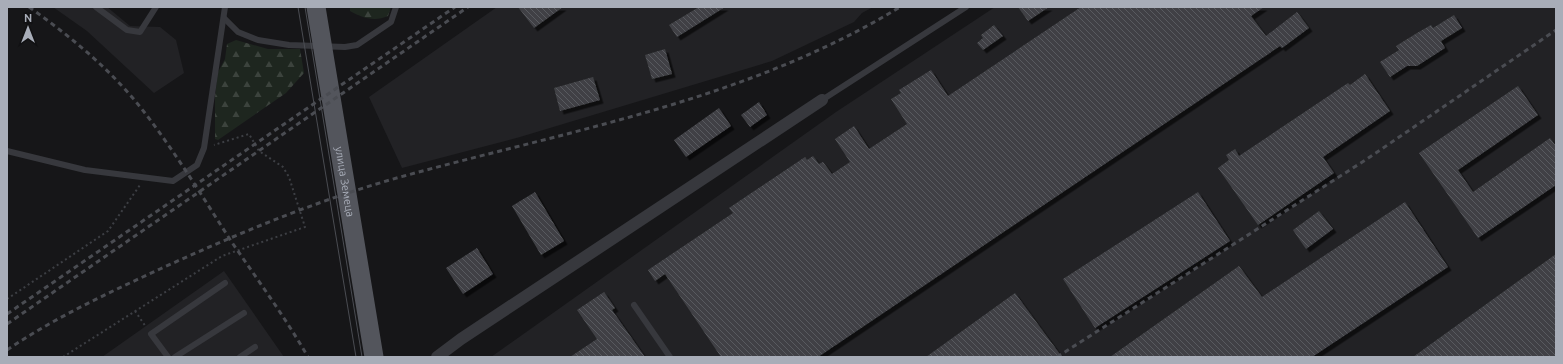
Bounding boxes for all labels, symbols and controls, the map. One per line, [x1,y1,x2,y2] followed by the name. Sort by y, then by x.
[8,8,48,48] north arrow
[24,12,32,24] text: N
[333,146,357,218] street label: улица Земеца

